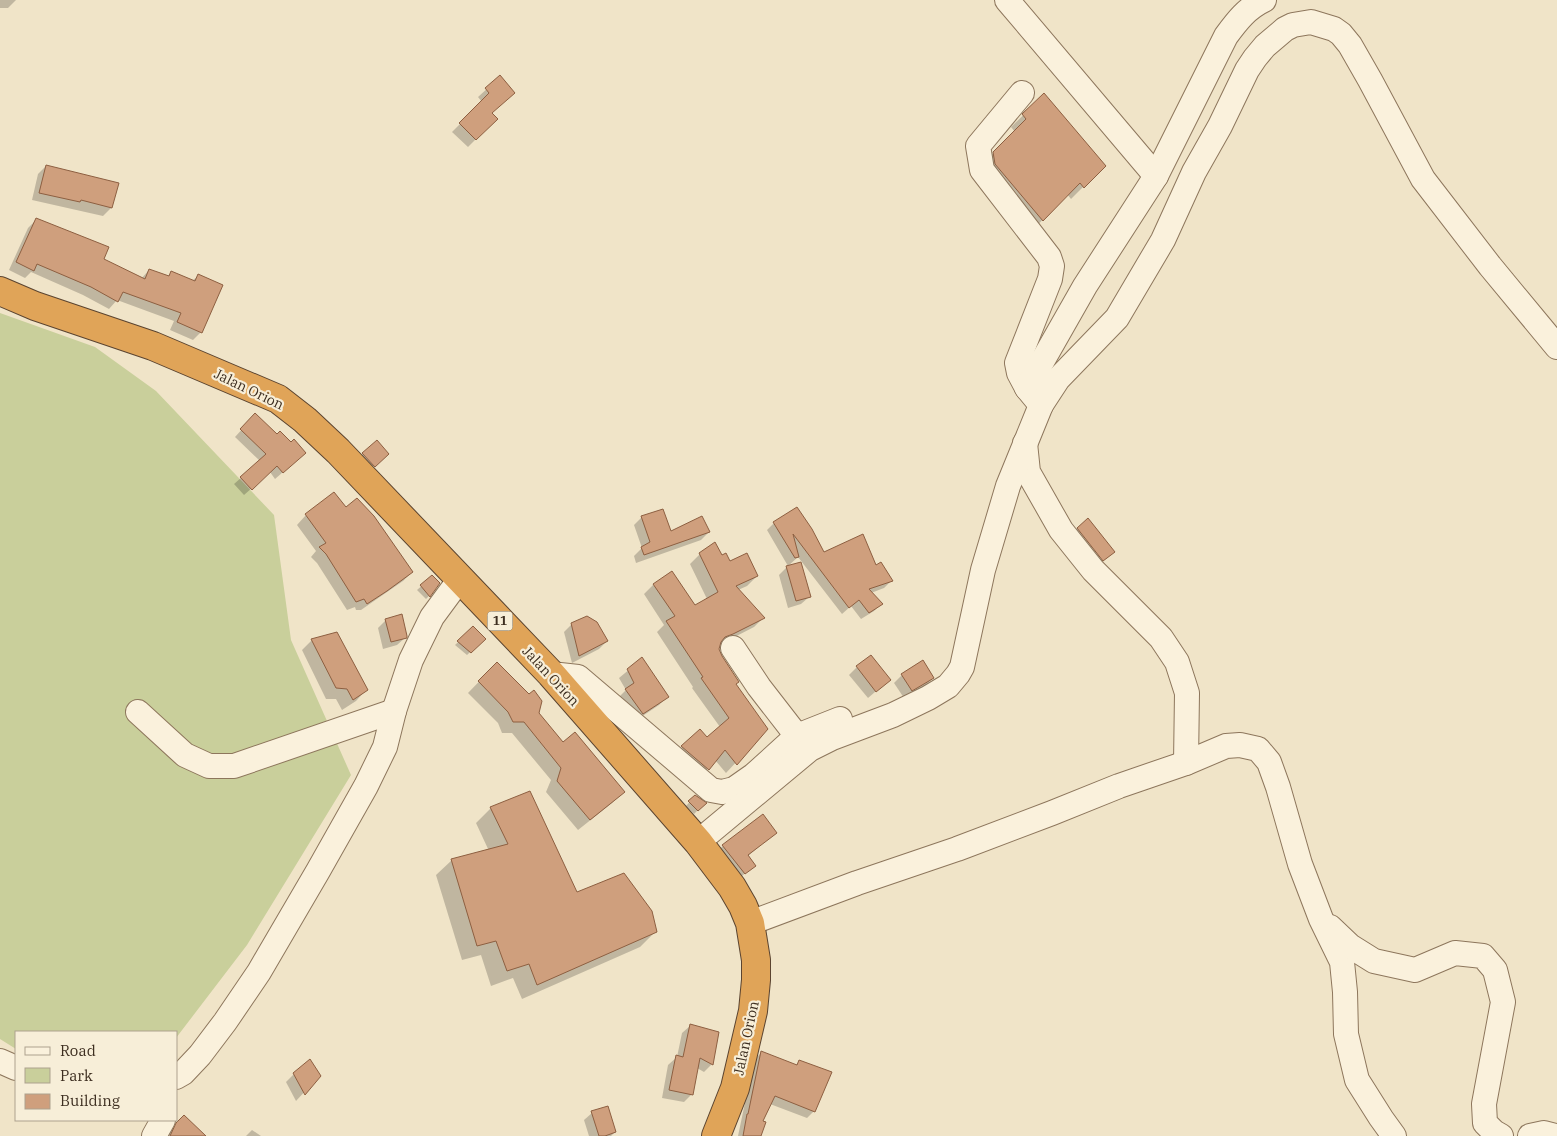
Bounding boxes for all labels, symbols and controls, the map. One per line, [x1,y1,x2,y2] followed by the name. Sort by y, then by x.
[211,364,287,414] street label: Jalan Orion
[488,612,512,630] road number: 11
[519,642,583,710] street label: Jalan Orion
[729,999,763,1077] street label: Jalan Orion
[15,1031,178,1121] legend
[60,1041,96,1060] text: Road
[60,1066,93,1085] text: Park
[60,1091,120,1110] text: Building

